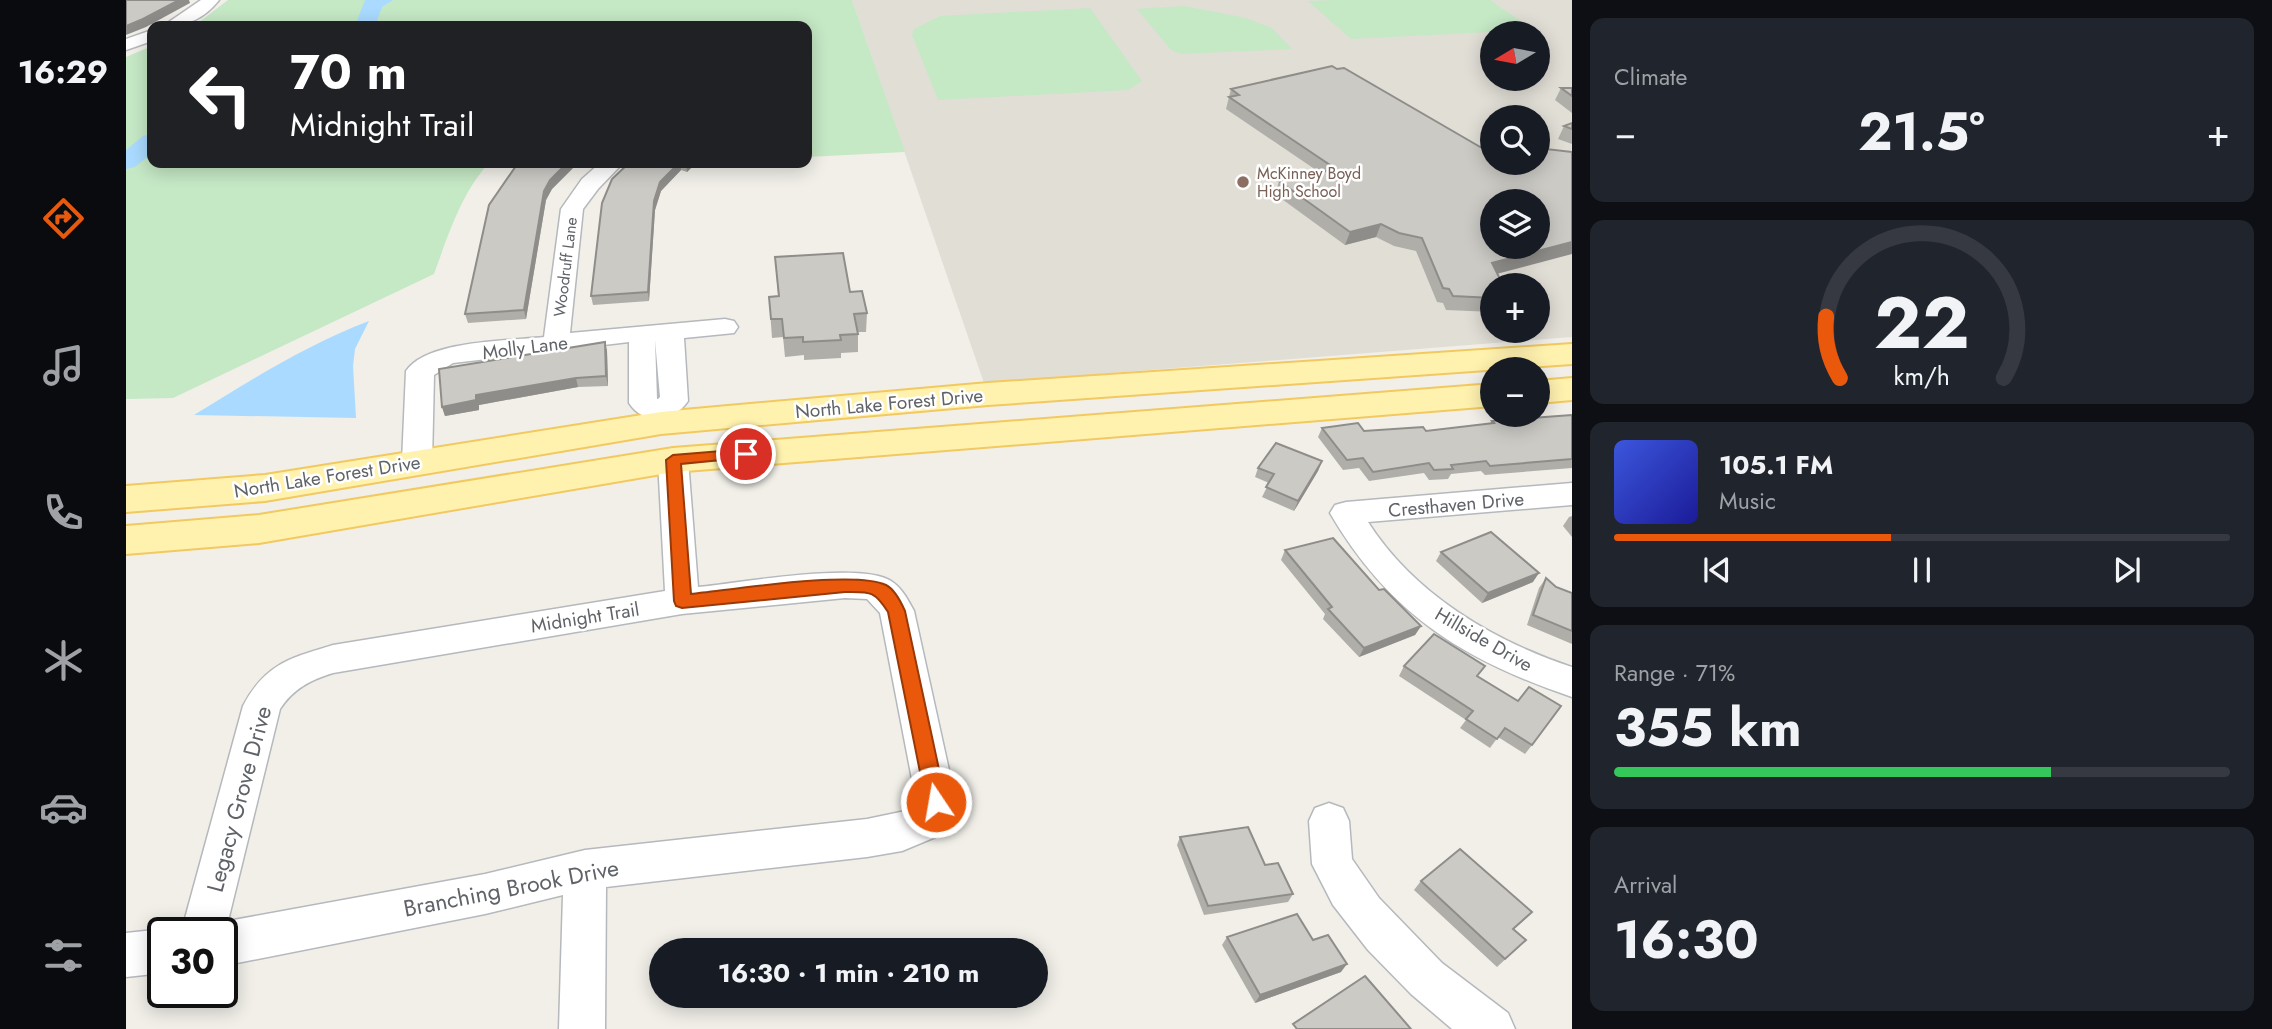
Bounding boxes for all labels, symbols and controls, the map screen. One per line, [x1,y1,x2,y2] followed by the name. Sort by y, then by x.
[1480,21,1550,91] north arrow
[1480,21,1550,427] map controls
[290,37,407,107] text: 70 m
[18,49,108,95] text: 16:29
[175,49,266,140] icon: left
[1614,60,1687,94] text: Climate
[1858,94,1985,170] text: 21.5°
[290,102,474,148] text: Midnight Trail
[1480,105,1550,175] button: search
[1614,105,1636,160] text: −
[2207,105,2230,160] text: +
[1257,162,1361,203] place label: McKinney Boyd High School
[1235,174,1251,190] marker: McKinney Boyd High School
[1480,189,1550,259] button: layers
[39,194,88,243] icon: directions
[548,216,583,318] street label: Woodruff Lane
[1874,271,1970,376] text: 22
[1480,273,1550,343] button: +
[481,329,570,366] street label: Molly Lane
[39,341,88,390] icon: music
[1480,357,1550,427] button: −
[1894,358,1950,394] text: km/h
[794,382,984,425] street label: North Lake Forest Drive
[716,424,776,484] pin
[727,435,765,473] icon: arrive
[1719,446,1833,484] text: 105.1 FM
[232,448,423,505] street label: North Lake Forest Drive
[1719,484,1776,518] text: Music
[1387,485,1525,524] street label: Cresthaven Drive
[39,488,88,537] icon: phone
[1698,551,1736,589] icon: previous
[1903,551,1941,589] icon: pause
[2108,551,2146,589] icon: next
[529,596,641,639] street label: Midnight Trail
[1430,601,1538,678] street label: Hillside Drive
[39,636,88,685] icon: climate
[1614,656,1735,690] text: Range · 71%
[1614,690,1802,766] text: 355 km
[198,702,280,896] street label: Legacy Grove Drive
[899,765,973,839] position arrow
[39,783,88,832] icon: car
[400,850,622,926] street label: Branching Brook Drive
[1614,868,1677,902] text: Arrival
[1614,902,1759,978] text: 16:30
[147,917,238,1008] speed limit sign: 30
[39,931,88,980] icon: filters
[718,954,979,992] text: 16:30 · 1 min · 210 m

